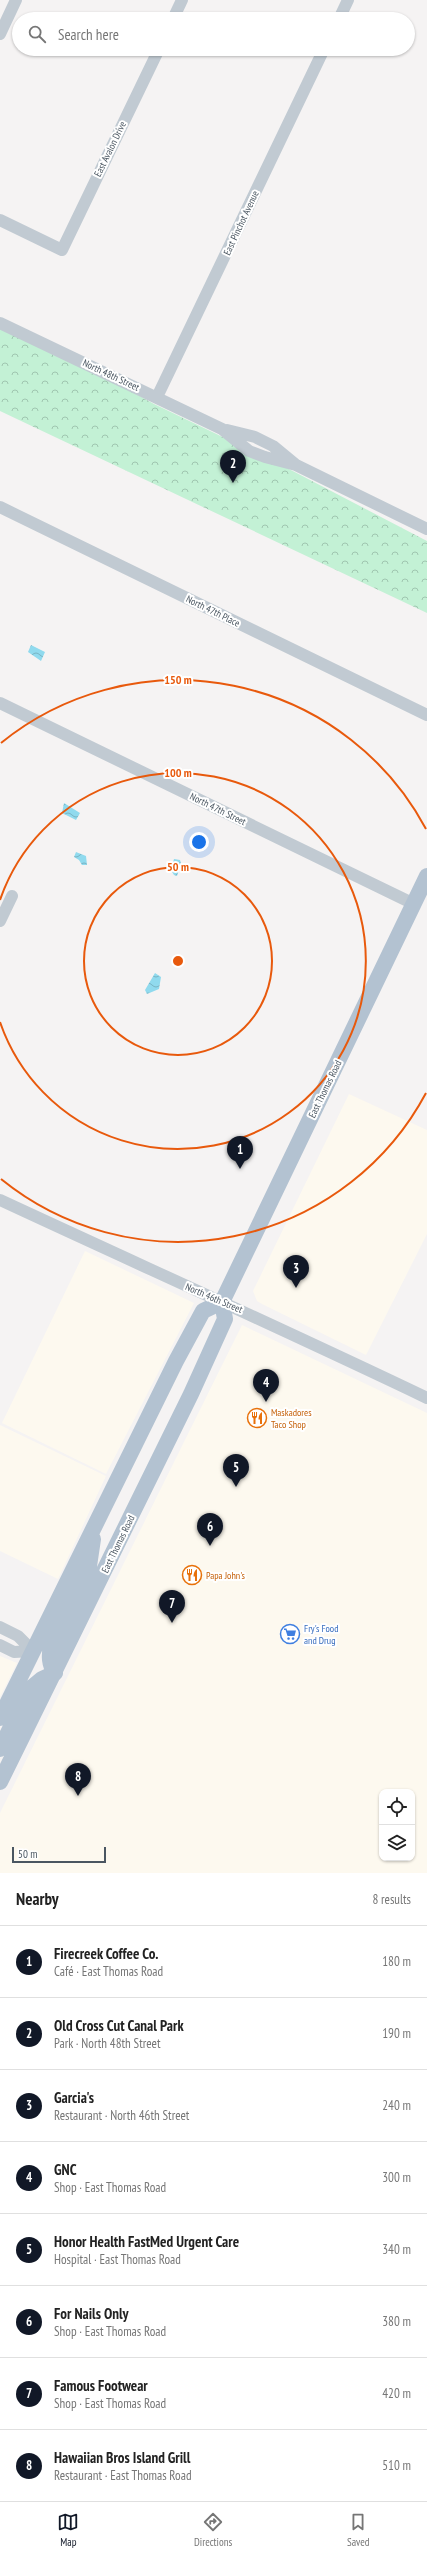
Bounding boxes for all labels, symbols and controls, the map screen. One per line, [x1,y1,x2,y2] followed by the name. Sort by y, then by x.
[12,12,415,56] search box
[26,23,48,45] icon: search
[58,25,119,44] text: Search here
[91,119,129,179] street label: East Avalon Drive
[220,189,262,257] street label: East Pinchot Avenue
[81,356,142,394] street label: North 48th Street
[220,450,246,483] pin: 2
[184,592,242,630] street label: North 47th Place
[164,672,192,687] text: 150 m
[164,765,192,780] text: 100 m
[188,790,248,828] street label: North 47th Street
[189,832,209,852] your location
[167,859,189,874] text: 50 m
[171,954,185,968] centre of rings
[305,1058,345,1120] street label: East Thomas Road
[227,1136,253,1169] pin: 1
[283,1255,309,1288] pin: 3
[183,1280,245,1316] street label: North 46th Street
[253,1369,279,1402] pin: 4
[271,1406,312,1431] place label: Maskadores Taco Shop
[246,1407,268,1429] restaurant icon: Maskadores Taco Shop
[223,1454,249,1487] pin: 5
[98,1513,138,1575] street label: East Thomas Road
[197,1513,223,1546] pin: 6
[181,1564,203,1586] restaurant icon: Papa John's
[206,1569,246,1582] place label: Papa John's
[159,1590,185,1623] pin: 7
[304,1622,339,1647] place label: Fry's Food and Drug
[279,1623,301,1645] supermarket icon: Fry's Food and Drug
[65,1763,91,1796] pin: 8
[379,1789,415,1861] map controls
[379,1789,415,1825] button: locate
[379,1825,415,1861] button: layers
[12,1845,106,1864] scale bar
[18,1847,37,1861] text: 50 m
[16,1888,59,1910] text: Nearby
[372,1891,411,1908] text: 8 results
[54,1944,159,1963] text: Firecreek Coffee Co.
[26,1953,32,1970] text: 1
[382,1953,411,1970] text: 180 m
[54,1963,163,1980] text: Café · East Thomas Road
[54,2016,184,2035] text: Old Cross Cut Canal Park
[26,2025,32,2042] text: 2
[382,2025,411,2042] text: 190 m
[54,2035,160,2052] text: Park · North 48th Street
[54,2088,94,2107] text: Garcia's
[26,2097,32,2114] text: 3
[382,2097,411,2114] text: 240 m
[54,2107,189,2124] text: Restaurant · North 46th Street
[54,2160,77,2179] text: GNC
[26,2169,32,2186] text: 4
[382,2169,411,2186] text: 300 m
[54,2179,166,2196] text: Shop · East Thomas Road
[54,2232,239,2251] text: Honor Health FastMed Urgent Care
[26,2241,32,2258] text: 5
[382,2241,411,2258] text: 340 m
[54,2251,181,2268] text: Hospital · East Thomas Road
[54,2304,129,2323] text: For Nails Only
[26,2313,32,2330] text: 6
[382,2313,411,2330] text: 380 m
[54,2323,166,2340] text: Shop · East Thomas Road
[54,2376,148,2395] text: Famous Footwear
[26,2385,32,2402] text: 7
[382,2385,411,2402] text: 420 m
[54,2395,166,2412] text: Shop · East Thomas Road
[54,2448,190,2467] text: Hawaiian Bros Island Grill
[26,2457,32,2474] text: 8
[382,2457,411,2474] text: 510 m
[54,2467,192,2484] text: Restaurant · East Thomas Road
[57,2511,79,2549] tab: Map
[194,2511,232,2549] tab: Directions
[347,2511,370,2549] tab: Saved

